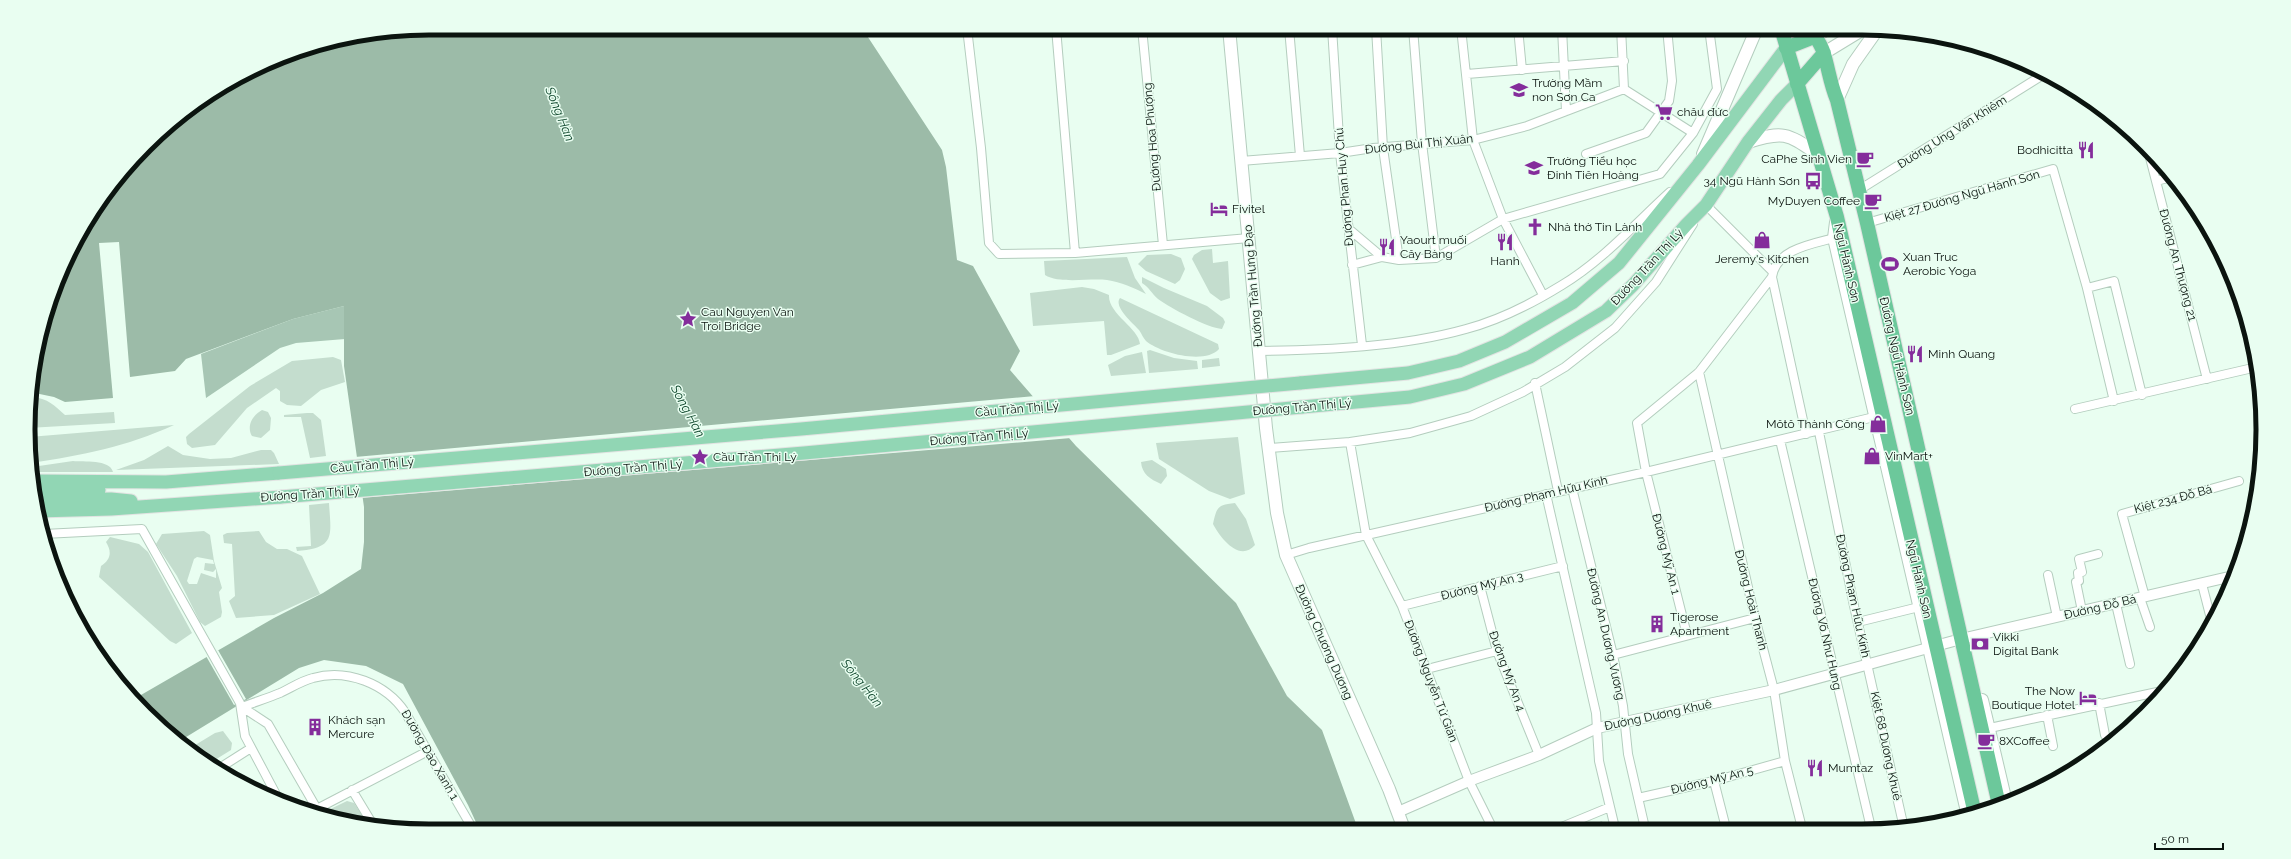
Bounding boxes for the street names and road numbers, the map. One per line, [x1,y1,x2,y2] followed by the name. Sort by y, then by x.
[1140,82,1164,192] street label: Đường Hoa Phượng
[1895,93,2009,171] street label: Đường Ung Văn Khiêm
[1332,127,1356,247] street label: Đường Phan Huy Chú
[1364,131,1474,157] street label: Đường Bùi Thị Xuân
[1883,167,2041,225] street label: Kiệt 27 Đường Ngũ Hành Sơn
[2156,208,2200,322] street label: Đường An Thượng 21
[1831,222,1863,304] street label: Ngũ Hành Sơn
[1241,224,1265,348] street label: Đường Trần Hưng Đạo
[1608,226,1686,308] street label: Đường Trần Thị Lý
[1877,295,1917,417] street label: Đường Ngũ Hành Sơn
[1252,396,1353,418] street label: Đường Trần Thị Lý
[975,398,1060,420] street label: Cầu Trần Thị Lý
[929,426,1030,448] street label: Đường Trần Thị Lý
[330,454,415,476] street label: Cầu Trần Thị Lý
[583,457,684,479] street label: Đường Trần Thị Lý
[1483,473,1609,515] street label: Đường Phạm Hữu Kính
[2132,482,2214,516] street label: Kiệt 234 Đỗ Bá
[260,484,360,504] street label: Đường Trần Thị Lý
[1649,512,1683,596] street label: Đường Mỹ An 1
[1833,533,1873,659] street label: Đường Phạm Hữu Kính
[1903,538,1935,620] street label: Ngũ Hành Sơn
[1732,548,1770,652] street label: Đường Hoài Thanh
[1584,567,1628,701] street label: Đường An Dương Vương
[1439,569,1525,603] street label: Đường Mỹ An 3
[1805,577,1845,691] street label: Đường Võ Như Hưng
[1292,582,1356,702] street label: Đường Chương Dương
[2062,592,2138,622] street label: Đường Đỗ Bá
[1401,618,1461,744] street label: Đường Nguyễn Tử Giản
[1486,629,1528,714] street label: Đường Mỹ An 4
[1868,690,1904,802] street label: Kiệt 68 Dương Khuê
[1603,697,1713,733] street label: Đường Dương Khuê
[398,707,462,803] street label: Đường Đảo Xanh 1
[1669,763,1755,797] street label: Đường Mỹ An 5

